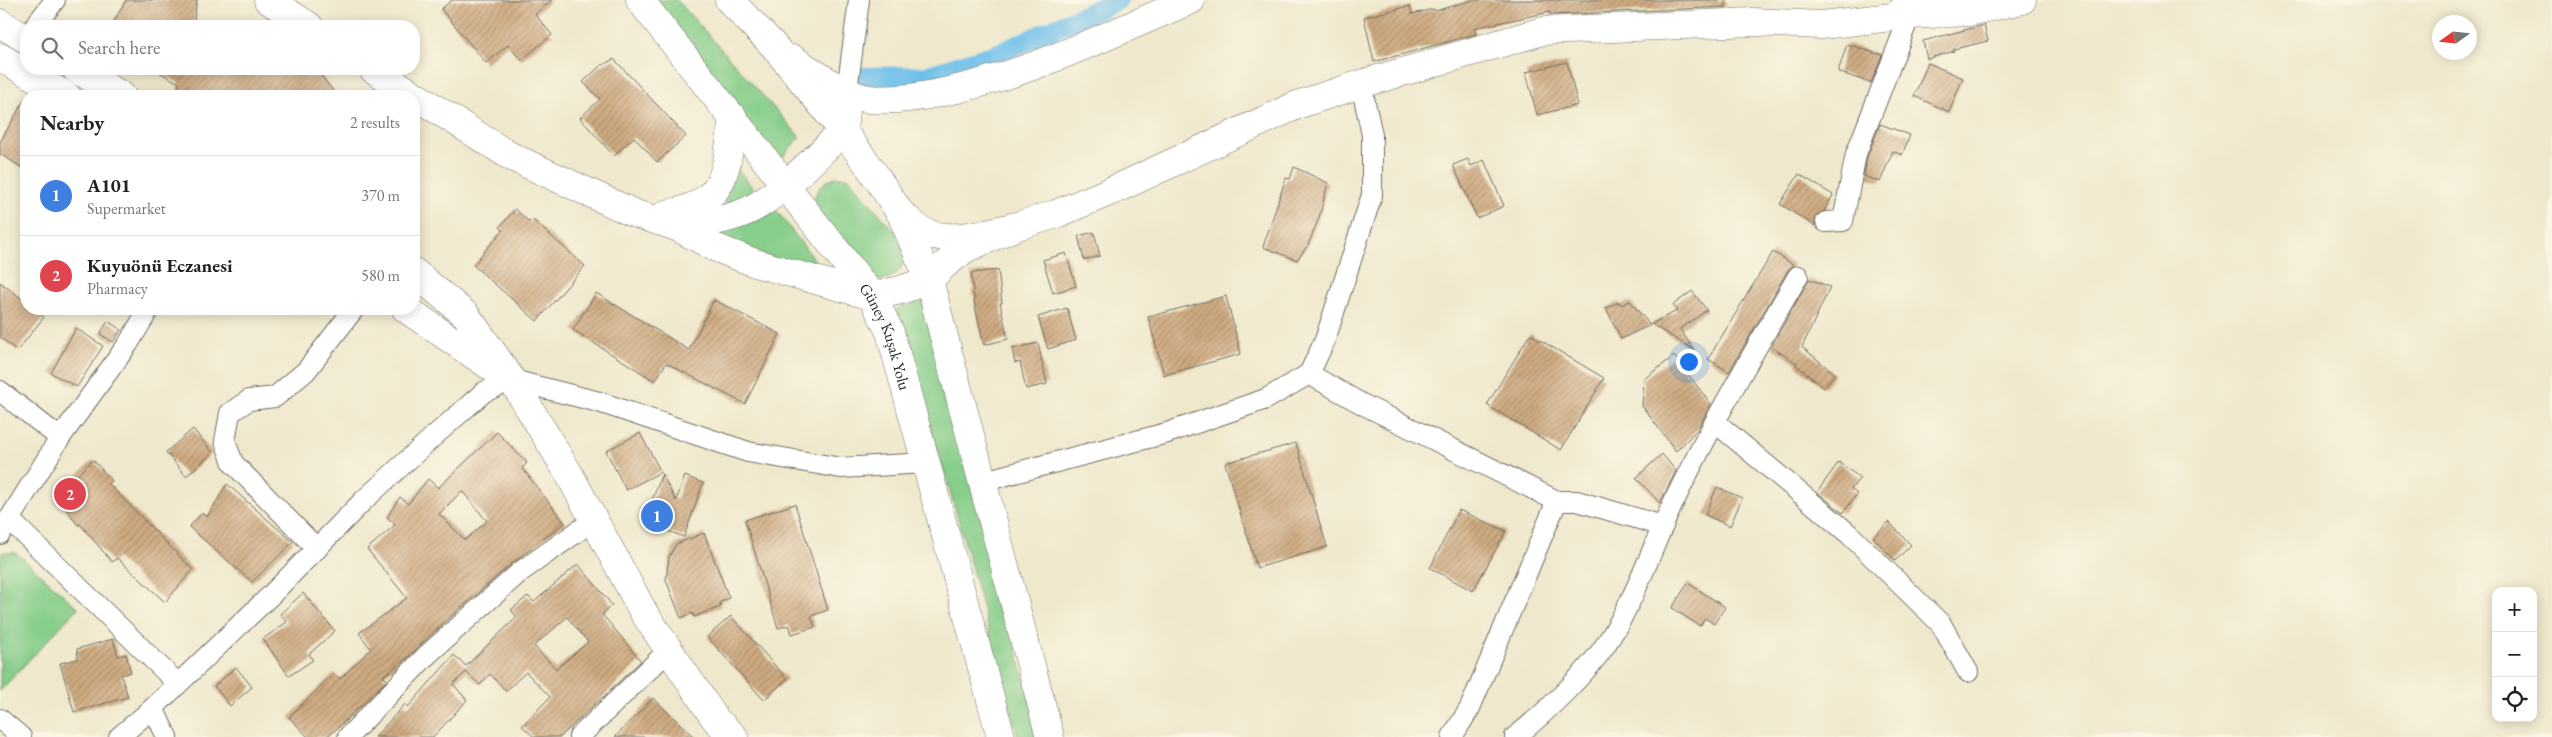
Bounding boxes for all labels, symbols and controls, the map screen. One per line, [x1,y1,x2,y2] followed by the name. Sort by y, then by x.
[2432,15,2477,60] north arrow
[20,20,420,75] search box
[38,34,66,62] icon: search
[78,35,160,60] text: Search here
[40,109,104,136] text: Nearby
[350,112,400,133] text: 2 results
[87,173,131,198] text: A101
[52,185,60,206] text: 1
[361,185,400,206] text: 370 m
[87,198,166,219] text: Supermarket
[87,253,233,278] text: Kuyuönü Eczanesi
[52,265,60,286] text: 2
[361,265,400,286] text: 580 m
[87,278,148,299] text: Pharmacy
[855,278,916,393] street label: Güney Kuşak Yolu
[1676,349,1702,375] your location
[54,475,86,513] pin: 2
[641,497,673,535] pin: 1
[2492,587,2537,722] map controls
[2492,587,2537,632] button: +
[2492,632,2537,677] button: −
[2492,677,2537,722] button: locate

